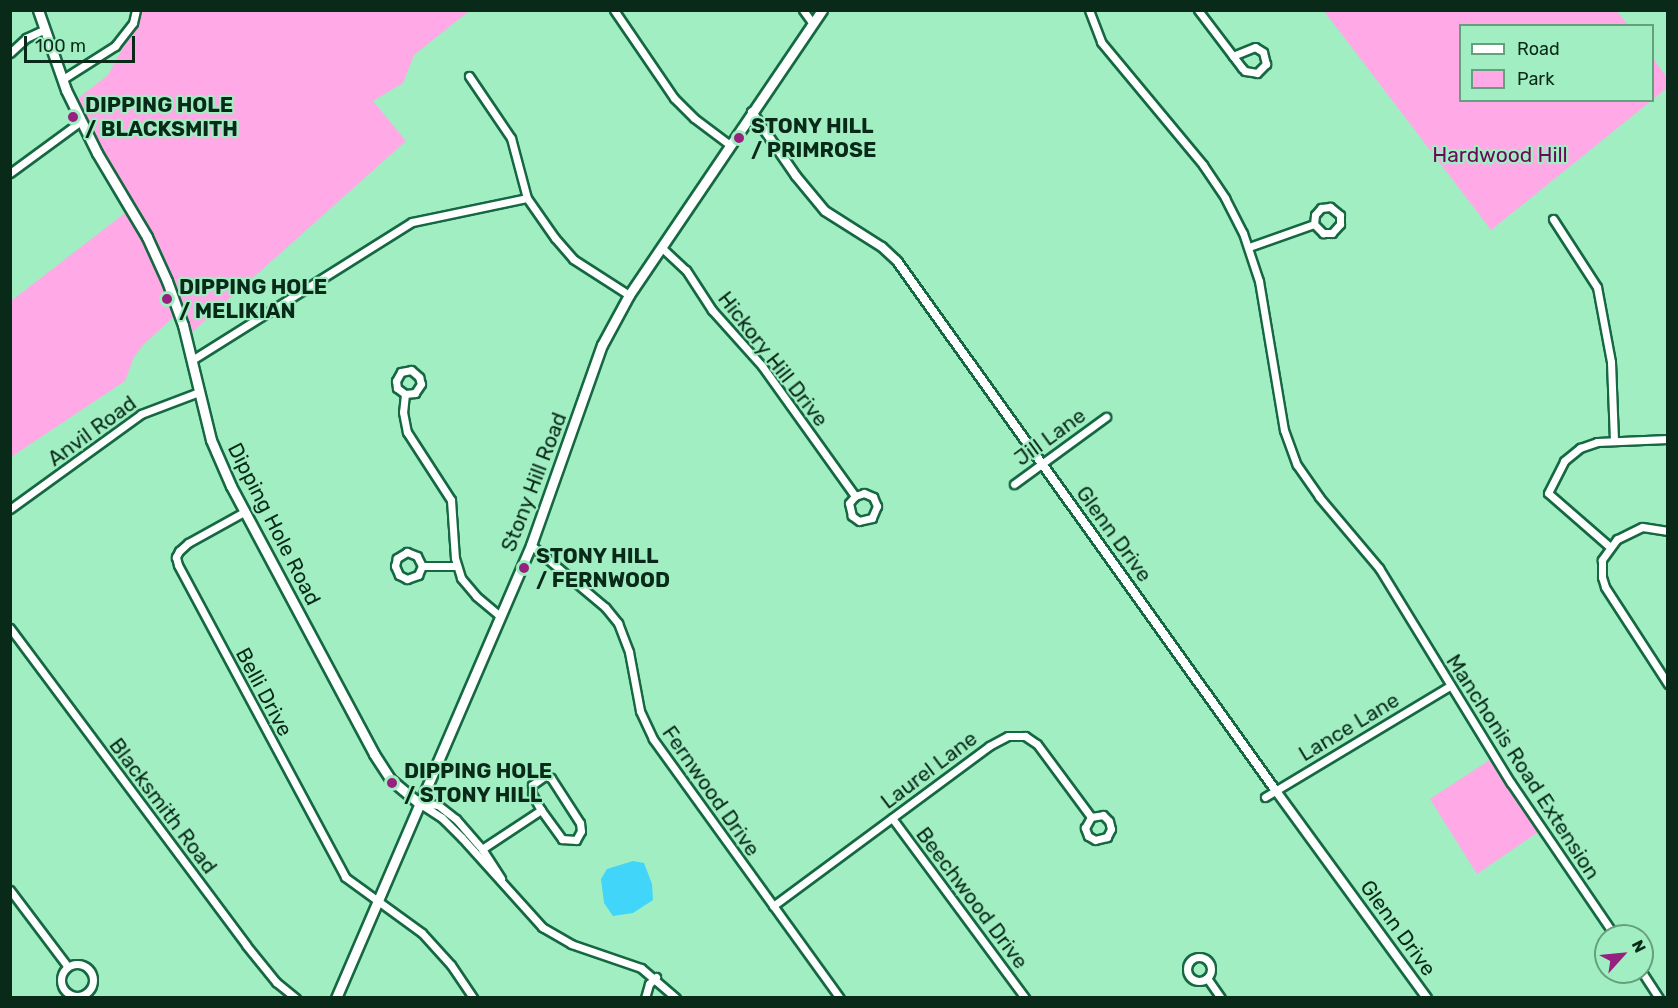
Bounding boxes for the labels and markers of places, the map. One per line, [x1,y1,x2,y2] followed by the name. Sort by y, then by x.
[85,92,238,142] place label: DIPPING HOLE / BLACKSMITH
[66,110,80,124] marker: DIPPING HOLE / BLACKSMITH
[751,113,876,163] place label: STONY HILL / PRIMROSE
[732,131,746,145] marker: STONY HILL / PRIMROSE
[179,274,327,324] place label: DIPPING HOLE / MELIKIAN
[160,292,174,306] marker: DIPPING HOLE / MELIKIAN
[536,543,670,593] place label: STONY HILL / FERNWOOD
[517,561,531,575] marker: STONY HILL / FERNWOOD
[404,758,552,808] place label: DIPPING HOLE / STONY HILL
[385,776,399,790] marker: DIPPING HOLE / STONY HILL

